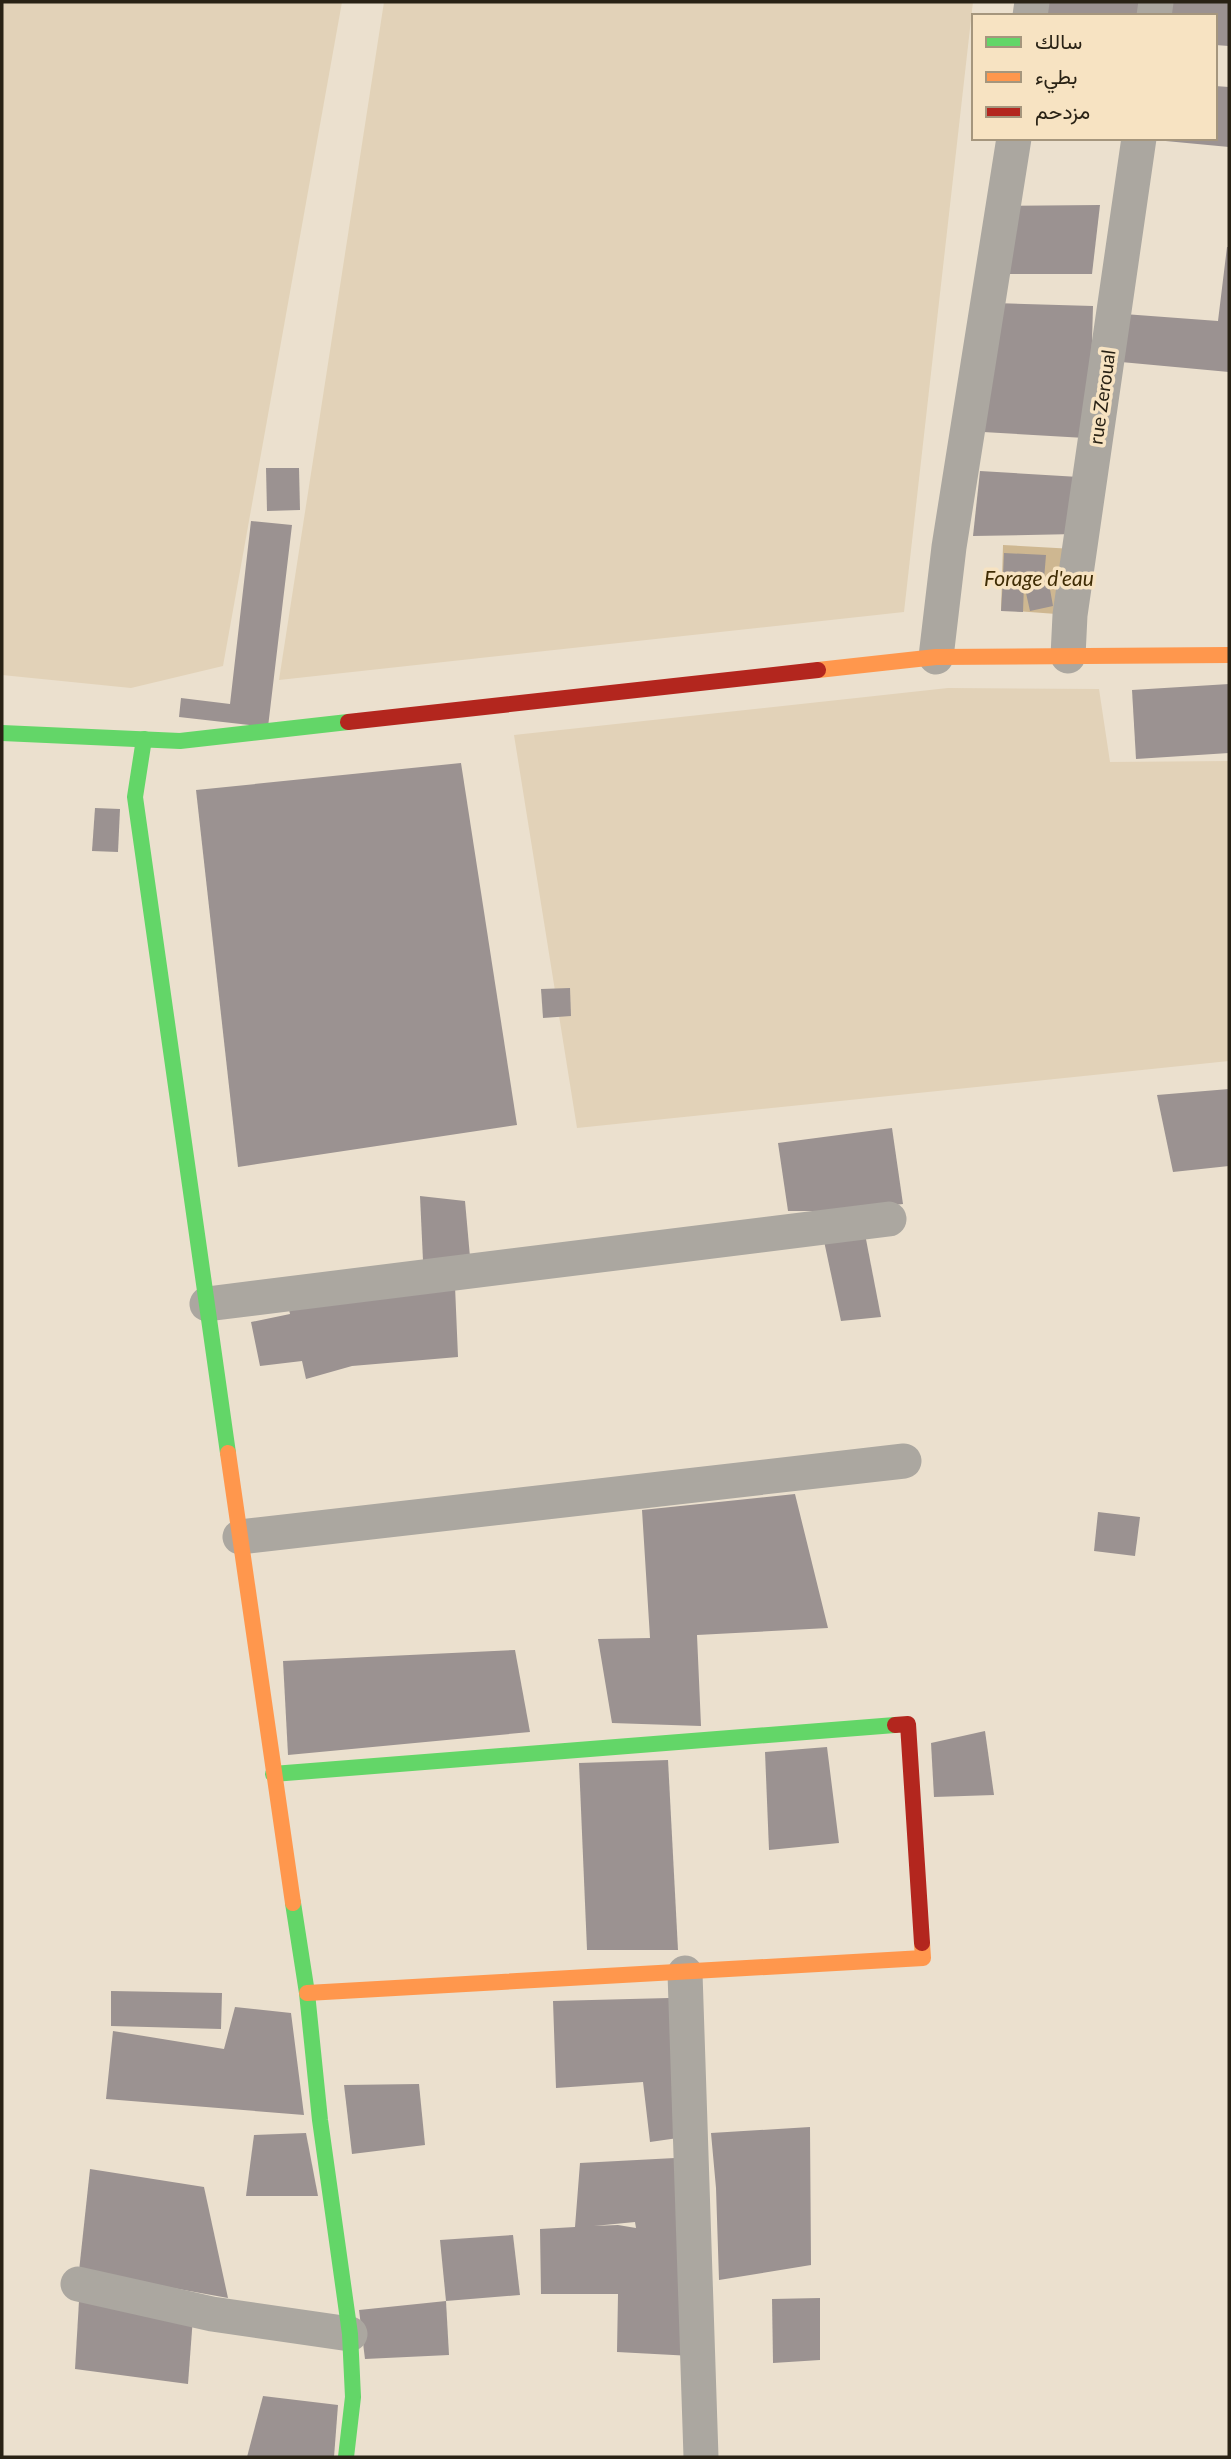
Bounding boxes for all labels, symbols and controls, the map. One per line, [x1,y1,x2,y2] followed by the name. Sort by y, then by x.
[972,14,1217,140] legend
[1035,28,1082,53] text: سالك
[1035,63,1078,94] text: بطيء
[1035,98,1090,126] text: مزدحم
[1083,348,1120,446] street label: rue Zeroual
[984,565,1094,590] water label: Forage d'eau

